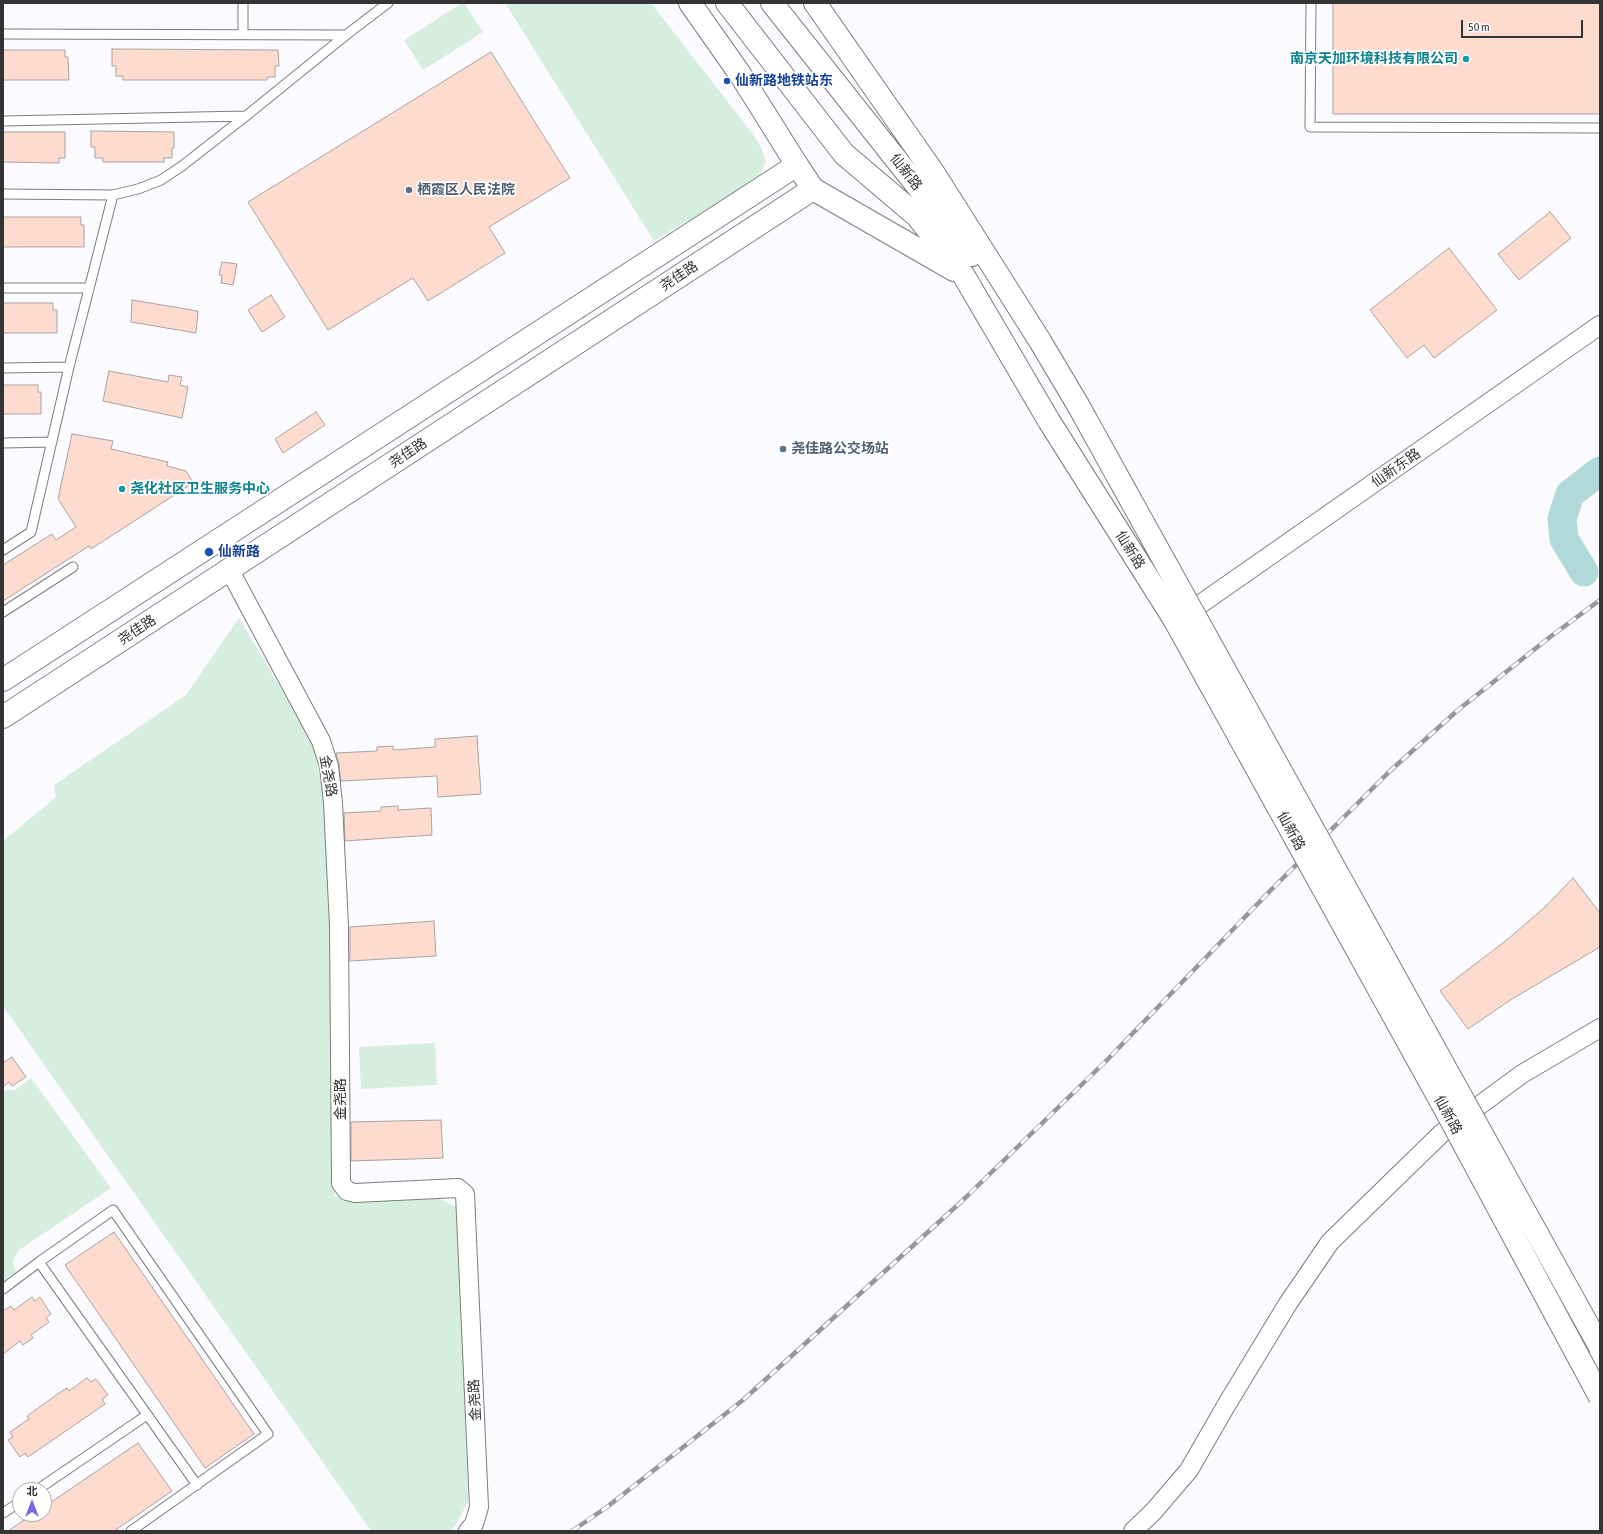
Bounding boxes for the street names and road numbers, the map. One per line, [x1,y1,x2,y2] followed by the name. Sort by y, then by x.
[886,150,926,194] street label: 仙新路
[657,258,701,294] street label: 尧佳路
[386,435,430,471] street label: 尧佳路
[1368,445,1424,491] street label: 仙新东路
[1112,528,1148,572] street label: 仙新路
[115,612,159,648] street label: 尧佳路
[316,754,340,798] street label: 金尧路
[1273,809,1309,853] street label: 仙新路
[333,1078,349,1120] street label: 金尧路
[1430,1093,1466,1137] street label: 仙新路
[466,1379,484,1421] street label: 金尧路

